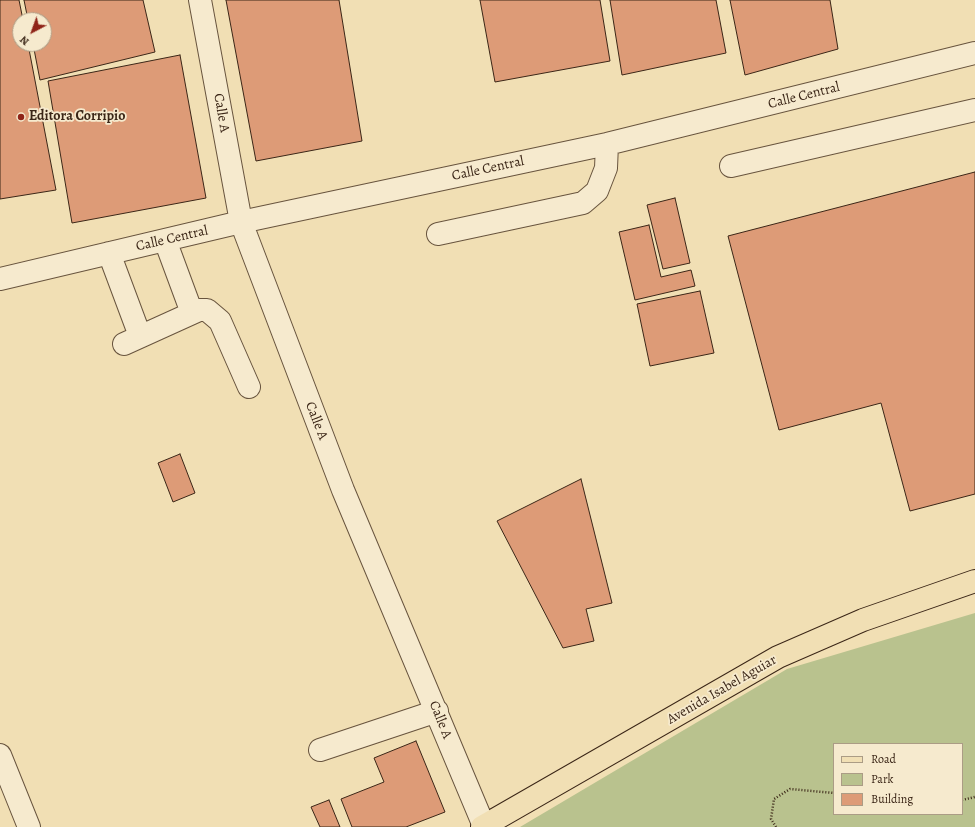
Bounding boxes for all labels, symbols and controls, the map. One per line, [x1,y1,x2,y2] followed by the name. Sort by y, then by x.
[12,12,52,52] north arrow
[17,32,32,49] text: N
[766,79,842,113] street label: Calle Central
[209,92,233,134] street label: Calle A
[29,109,125,125] place label: Editora Corripio
[16,112,26,122] marker: Editora Corripio
[450,153,526,185] street label: Calle Central
[134,223,210,255] street label: Calle Central
[301,400,331,442] street label: Calle A
[664,652,780,728] street label: Avenida Isabel Aguiar
[425,699,455,741] street label: Calle A
[833,743,963,815] legend
[871,751,896,767] text: Road
[871,771,894,787] text: Park
[871,791,913,807] text: Building

